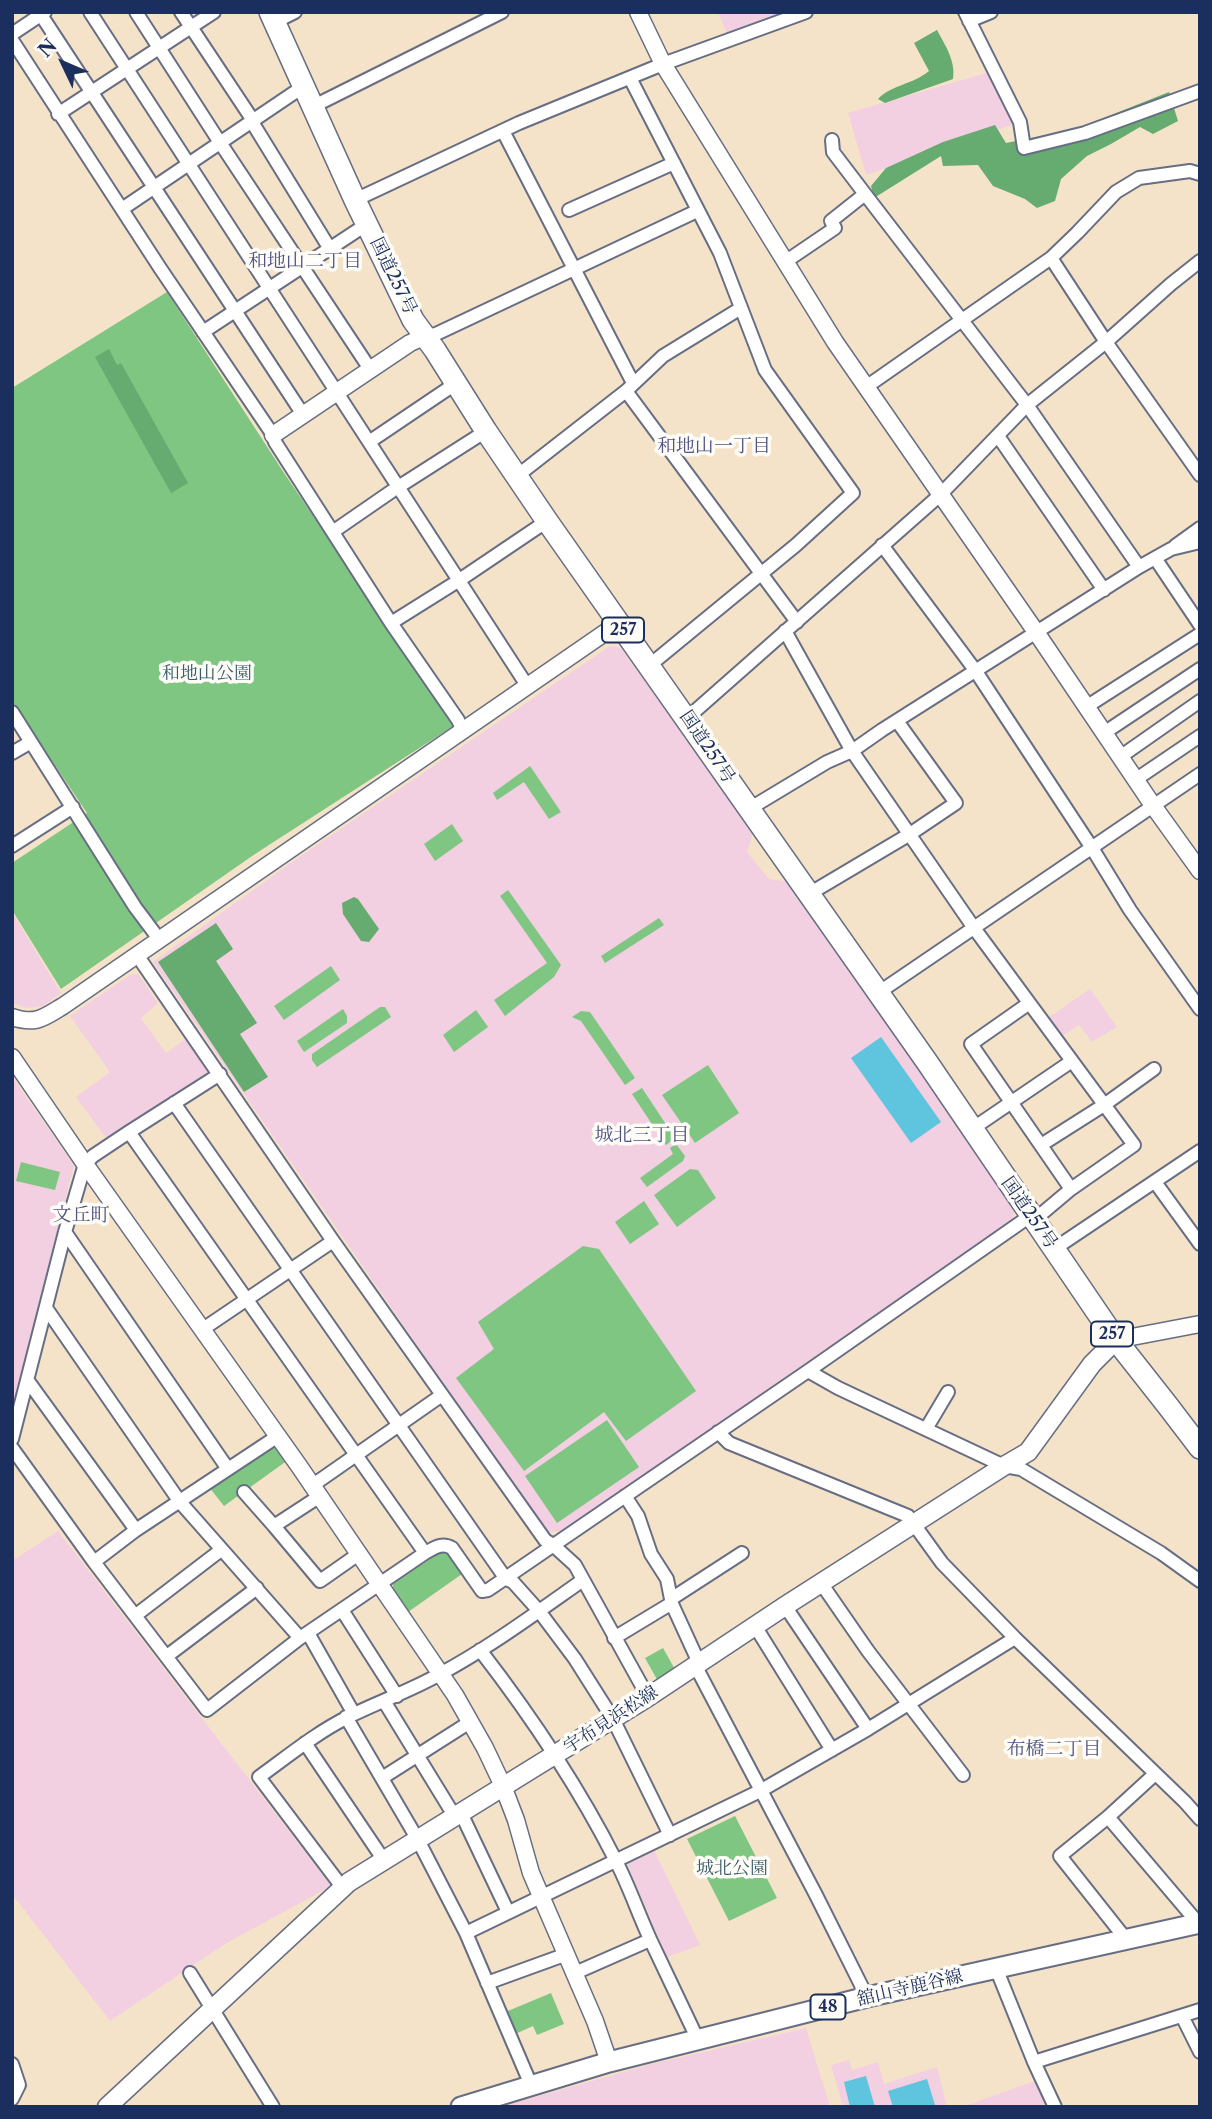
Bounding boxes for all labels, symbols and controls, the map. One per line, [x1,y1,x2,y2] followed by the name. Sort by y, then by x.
[28,28,98,98] north arrow
[34,34,62,62] text: N
[365,234,421,318] street label: 国道257号
[248,251,362,273] district label: 和地山二丁目
[657,436,771,458] district label: 和地山一丁目
[602,618,644,642] road number: 257
[162,663,252,685] park label: 和地山公園
[675,707,739,787] street label: 国道257号
[595,1125,689,1147] district label: 城北三丁目
[996,1173,1062,1253] street label: 国道257号
[53,1205,109,1227] district label: 文丘町
[1091,1322,1133,1346] road number: 257
[560,1682,662,1758] street label: 宇布見浜松線
[1007,1739,1101,1761] district label: 布橋二丁目
[696,1858,768,1880] park label: 城北公園
[855,1965,965,2011] street label: 舘山寺鹿谷線
[810,1994,846,2020] road number: 48

